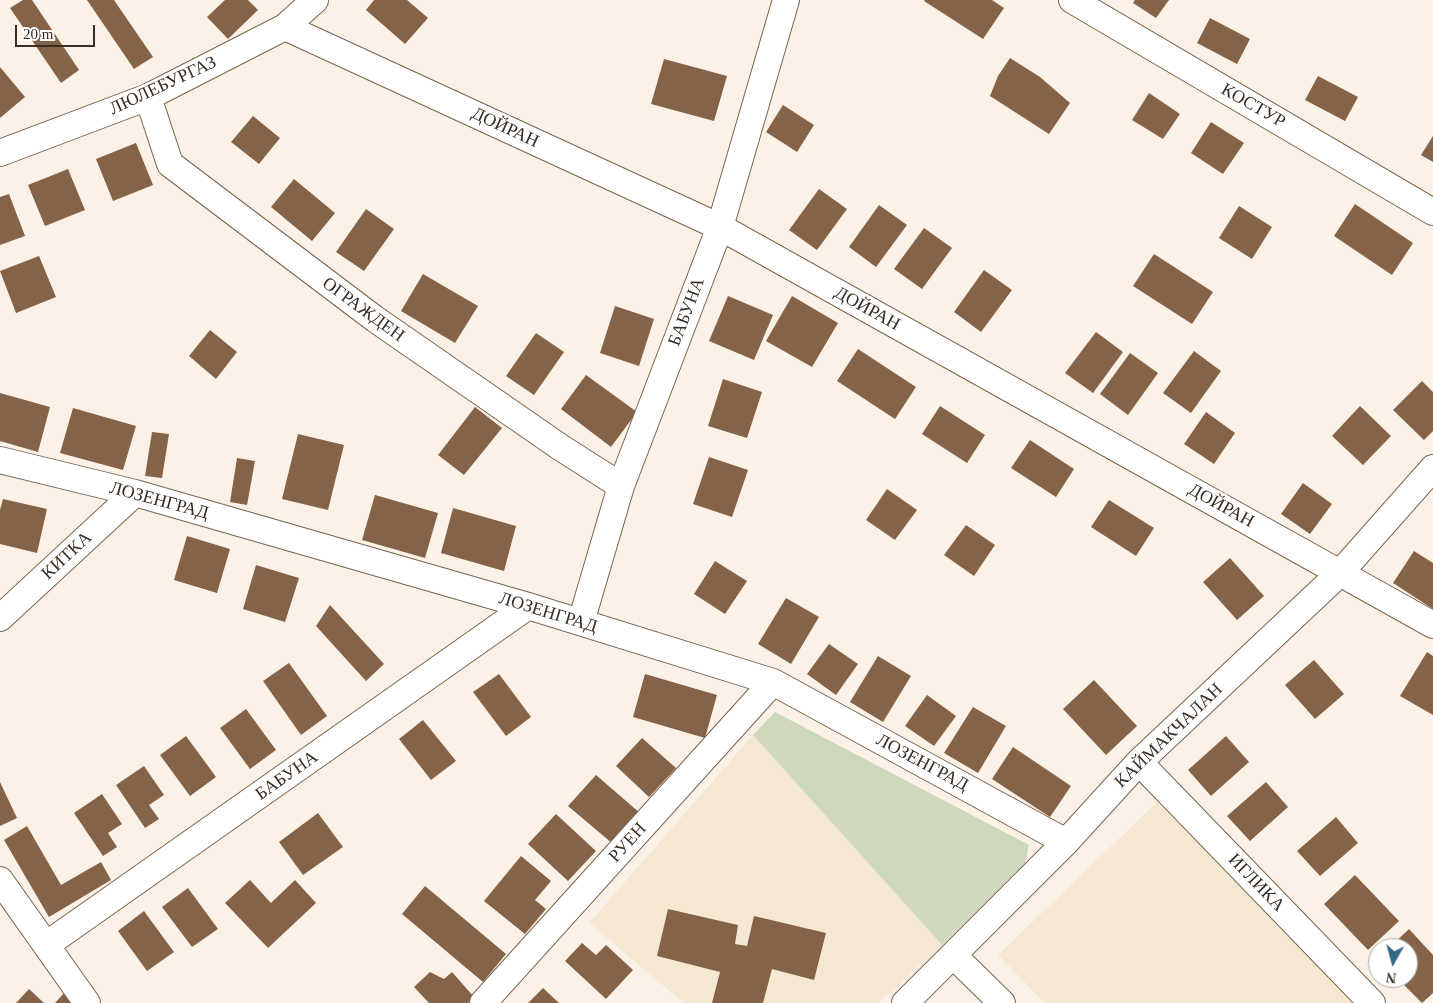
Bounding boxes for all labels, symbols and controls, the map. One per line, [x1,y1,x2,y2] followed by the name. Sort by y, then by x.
[18,15,98,47] scale bar
[23,26,53,42] text: 20 m
[106,52,220,120] street label: ЛЮЛЕБУРГАЗ
[1217,79,1289,133] street label: КОСТУР
[468,103,542,153] street label: ДОЙРАН
[318,273,408,347] street label: ОГРАЖДЕН
[664,275,710,349] street label: БАБУНА
[830,282,904,336] street label: ДОЙРАН
[107,477,211,525] street label: ЛОЗЕНГРАД
[1184,479,1258,533] street label: ДОЙРАН
[37,527,97,585] street label: КИТКА
[496,588,600,638] street label: ЛОЗЕНГРАД
[1111,679,1227,793] street label: КАЙМАКЧАЛАН
[872,730,972,796] street label: ЛОЗЕНГРАД
[252,747,322,805] street label: БАБУНА
[604,819,652,867] street label: РУЕН
[1223,850,1289,916] street label: ИГЛИКА
[1368,938,1418,988] north arrow
[1385,969,1397,985] text: N

